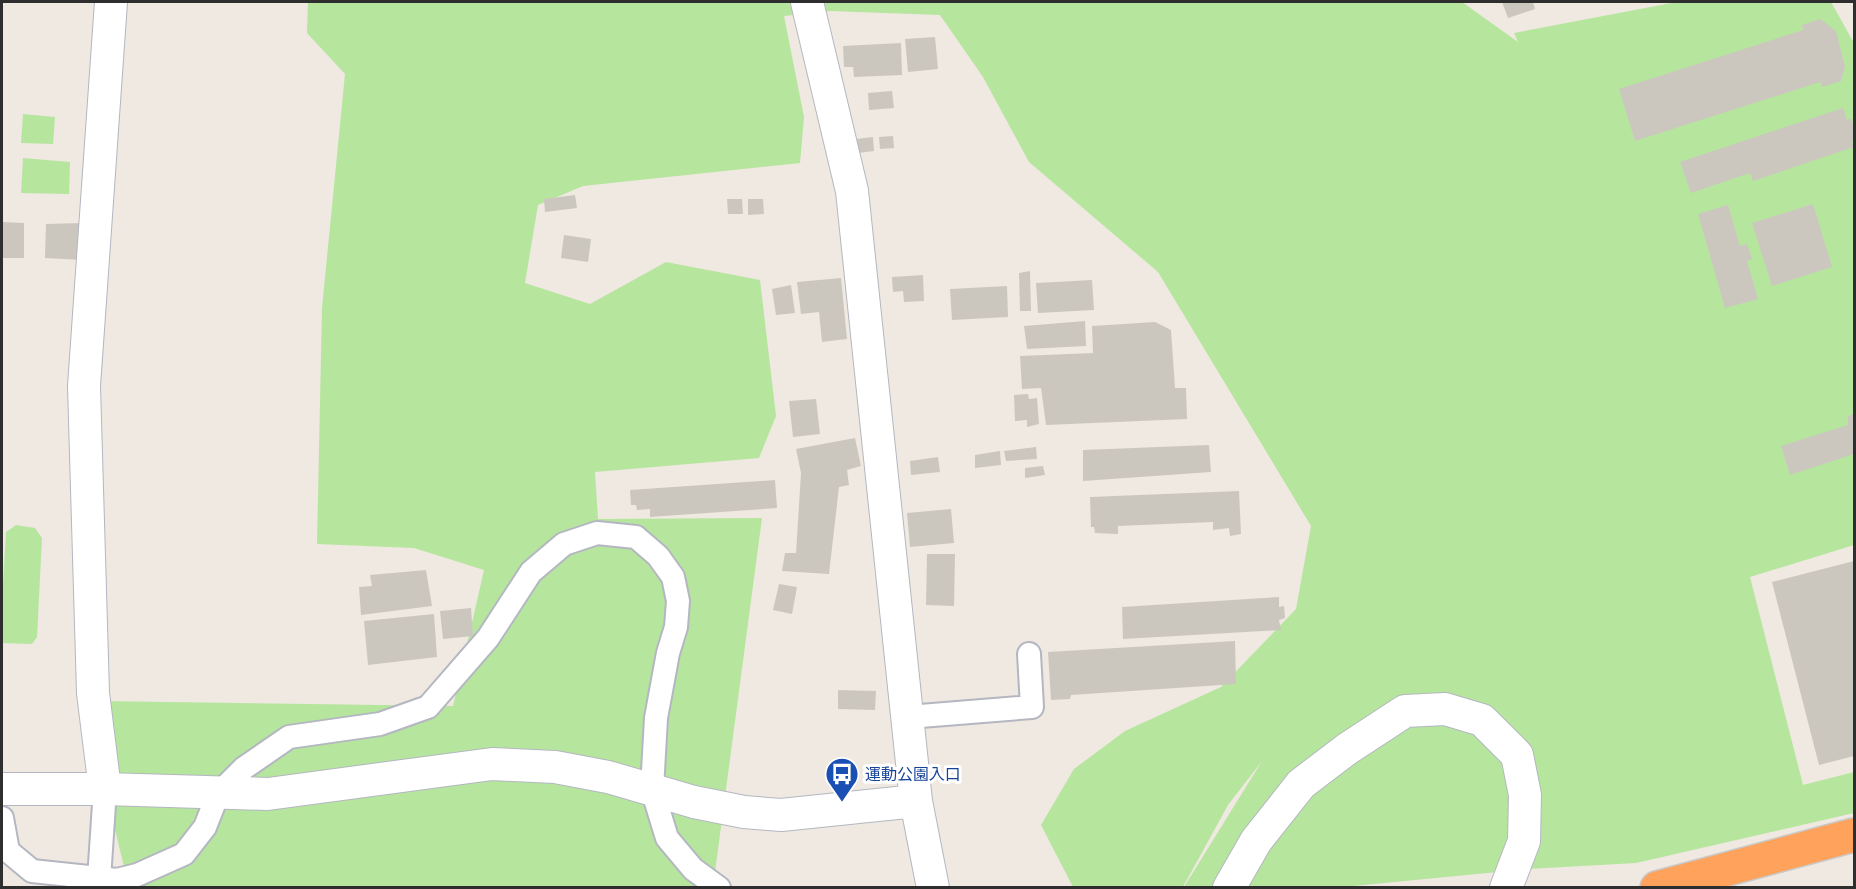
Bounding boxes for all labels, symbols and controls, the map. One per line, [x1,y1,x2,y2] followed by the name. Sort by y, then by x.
[824,756,860,803] bus stop icon: 運動公園入口
[865,765,961,784] place label: 運動公園入口

